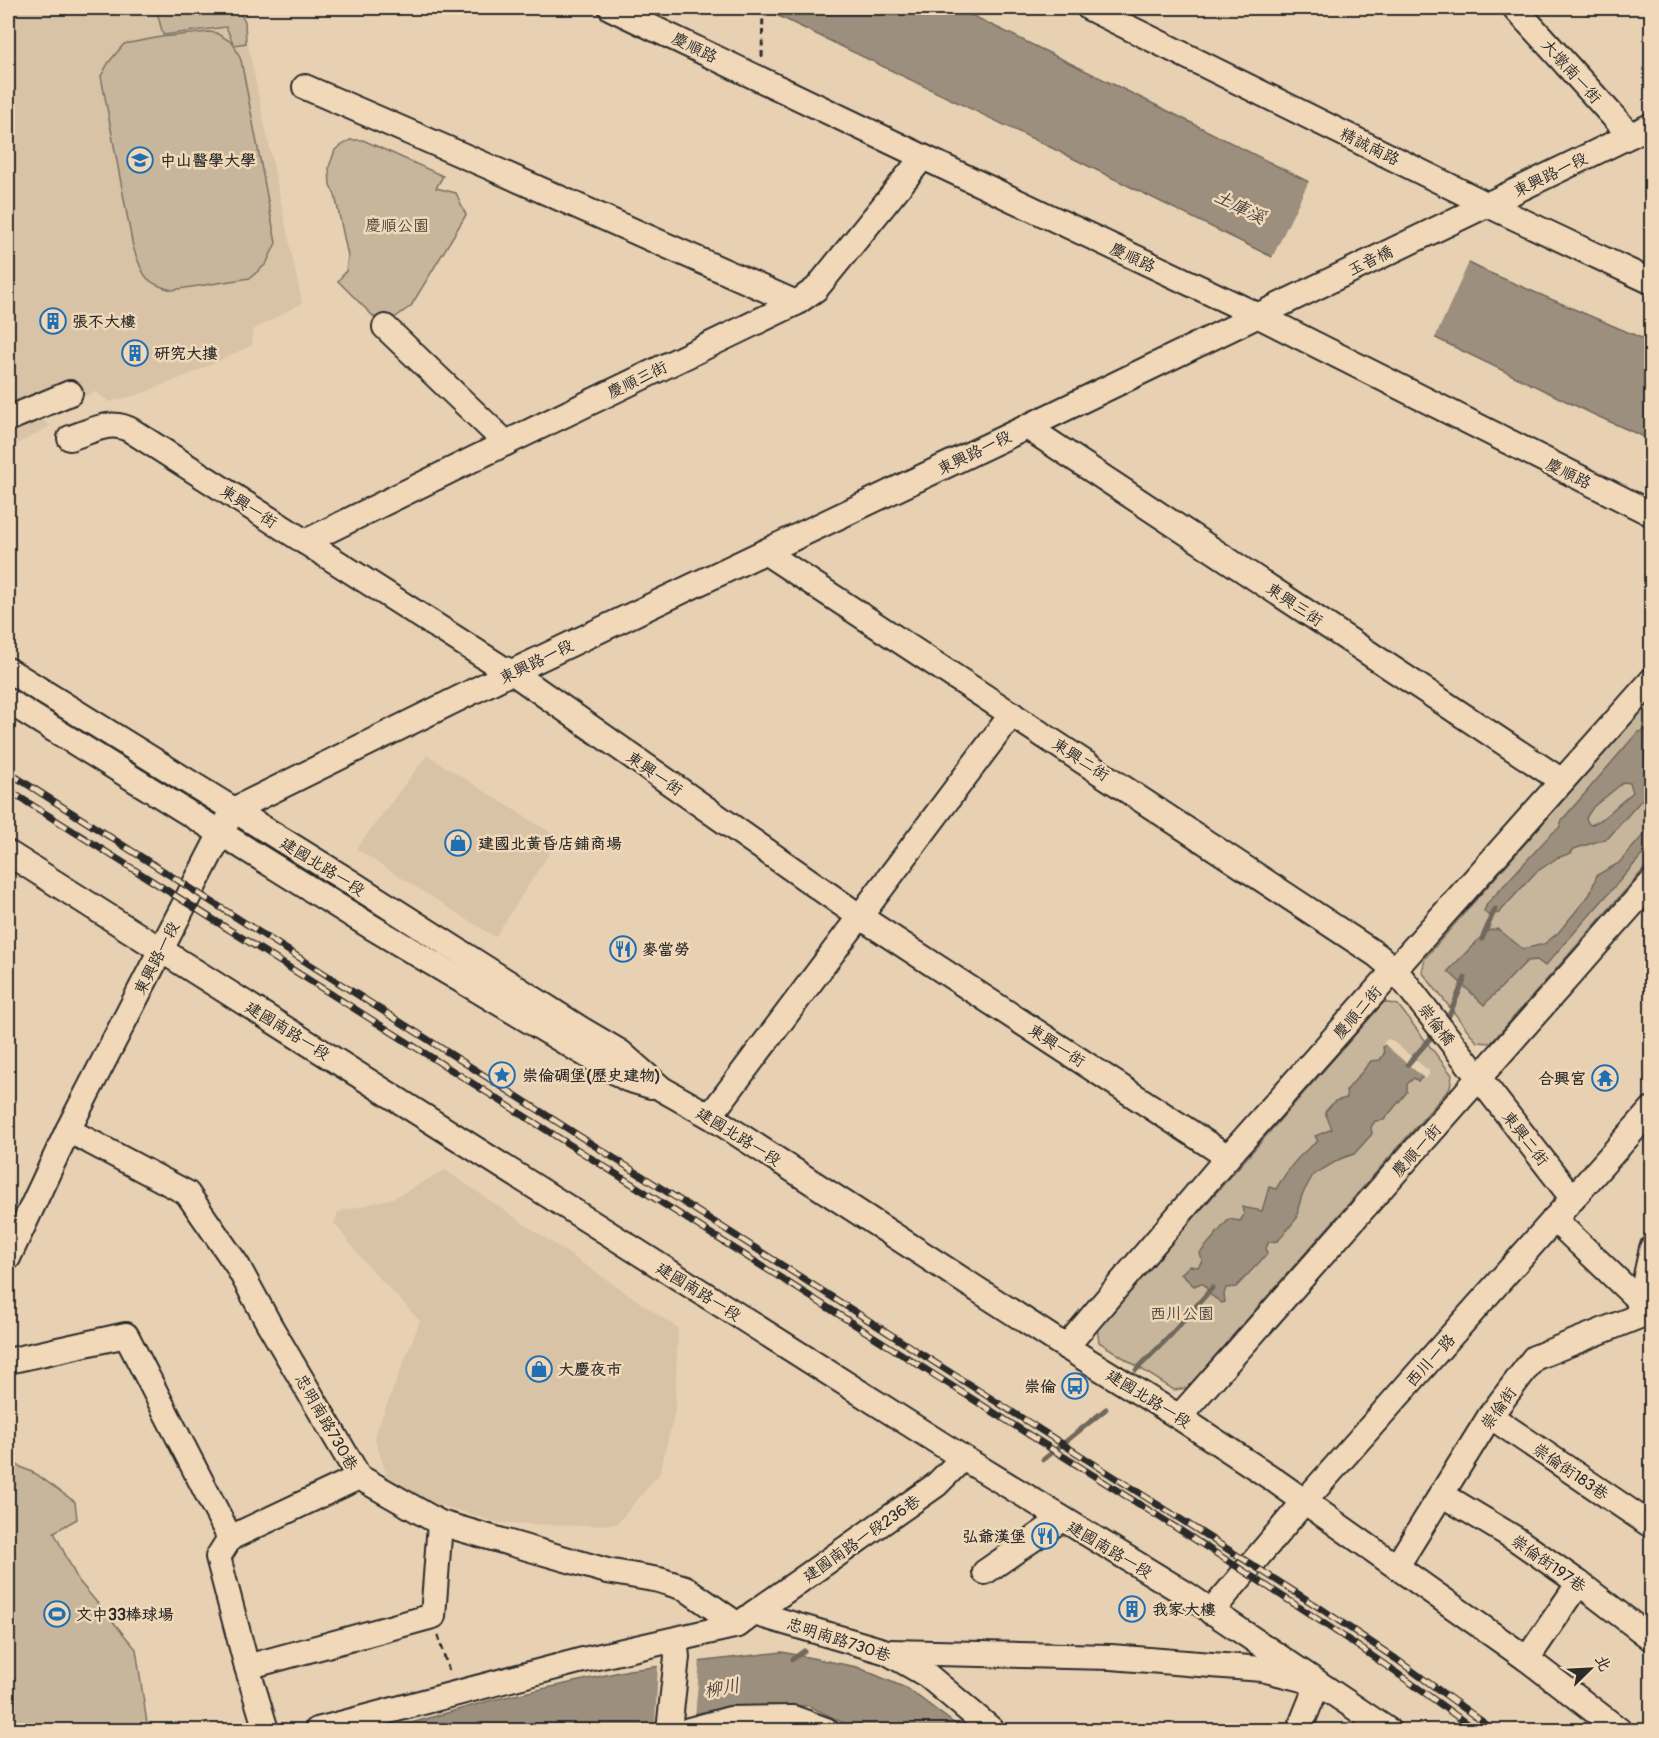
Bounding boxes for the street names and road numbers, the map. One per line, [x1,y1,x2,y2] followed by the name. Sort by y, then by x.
[669,28,721,67] street label: 慶順路
[1537,35,1605,108] street label: 大墩南一街
[1336,124,1403,170] street label: 精誠南路
[1510,148,1591,201] street label: 東興路一段
[1107,239,1159,277] street label: 慶順路
[1344,241,1396,280] street label: 玉音橋
[604,357,671,403] street label: 慶順三街
[934,426,1015,479] street label: 東興路一段
[1543,454,1595,493] street label: 慶順路
[216,481,281,533] street label: 東興一街
[1262,579,1327,631] street label: 東興三街
[496,635,577,688] street label: 東興路一段
[1048,734,1113,786] street label: 東興二街
[622,747,686,800] street label: 東興一街
[276,833,368,901] street label: 建國北路一段
[130,918,184,999] street label: 東興路一段
[1329,982,1386,1043] street label: 慶順二街
[241,997,333,1065] street label: 建國南路一段
[1414,1000,1459,1050] street label: 崇倫橋
[1024,1020,1089,1072] street label: 東興一街
[692,1103,784,1171] street label: 建國北路一段
[1498,1107,1553,1170] street label: 東興二街
[1388,1120,1446,1181] street label: 慶順一街
[652,1258,744,1326] street label: 建國南路一段
[1402,1330,1460,1391] street label: 西川一路
[1102,1365,1194,1433] street label: 建國北路一段
[290,1371,362,1474] street label: 忠明南路730巷
[1477,1383,1521,1434] street label: 崇倫街
[1529,1439,1612,1505] street label: 崇倫街183巷
[799,1491,924,1587] street label: 建國南路一段236巷
[1063,1517,1156,1583] street label: 建國南路一段
[1507,1531,1590,1597] street label: 崇倫街197巷
[784,1614,893,1666] street label: 忠明南路730巷

